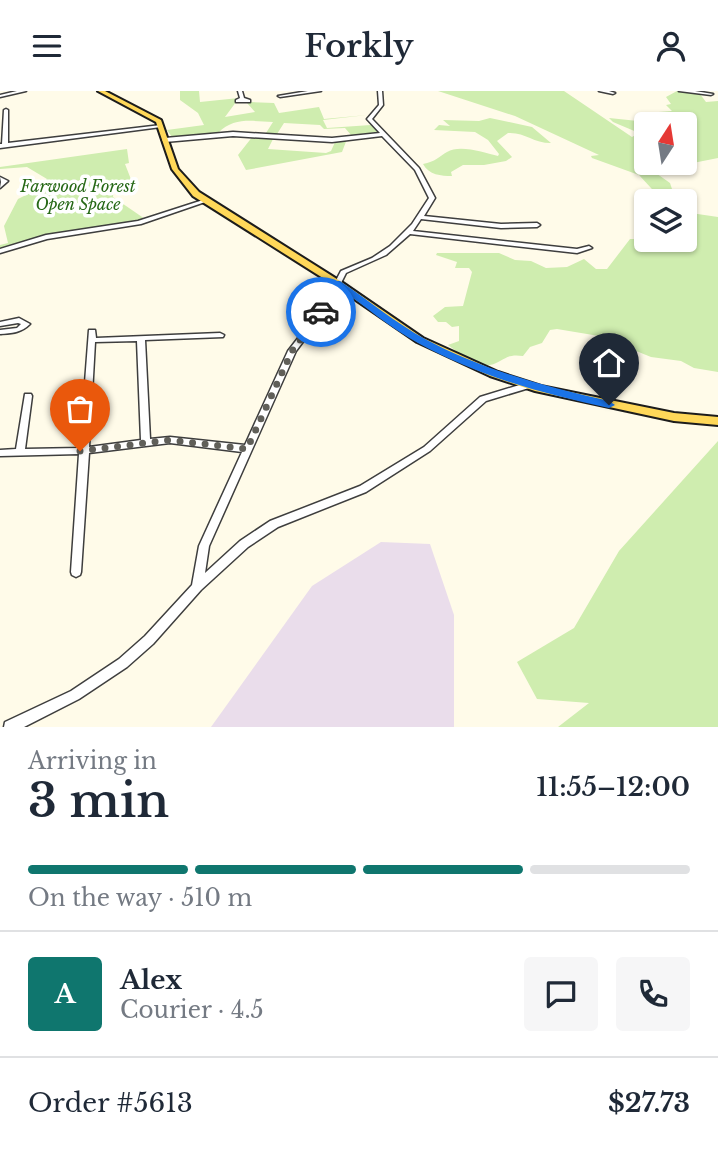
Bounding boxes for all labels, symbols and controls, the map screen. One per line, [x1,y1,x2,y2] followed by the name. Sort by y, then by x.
[304,26,414,66] text: Forkly
[28,27,66,65] icon: menu
[652,27,690,65] icon: person
[634,112,696,175] north arrow
[634,112,697,252] map controls
[19,176,136,214] park label: Farwood Forest Open Space
[634,189,697,252] button: layers
[286,277,356,347] courier
[302,293,340,331] icon: car
[579,333,639,405] pin
[590,344,628,382] icon: home
[50,379,110,451] pin
[61,390,99,428] icon: bag
[28,747,157,775] text: Arriving in
[536,771,690,803] text: 11:55–12:00
[28,772,169,829] text: 3 min
[28,884,252,912] text: On the way · 510 m
[524,957,598,1031] button: chat
[616,957,690,1031] button: phone
[120,964,182,996] text: Alex
[54,978,76,1010] text: A
[120,996,264,1024] text: Courier · 4.5
[28,1087,193,1119] text: Order #5613
[608,1087,690,1119] text: $27.73

